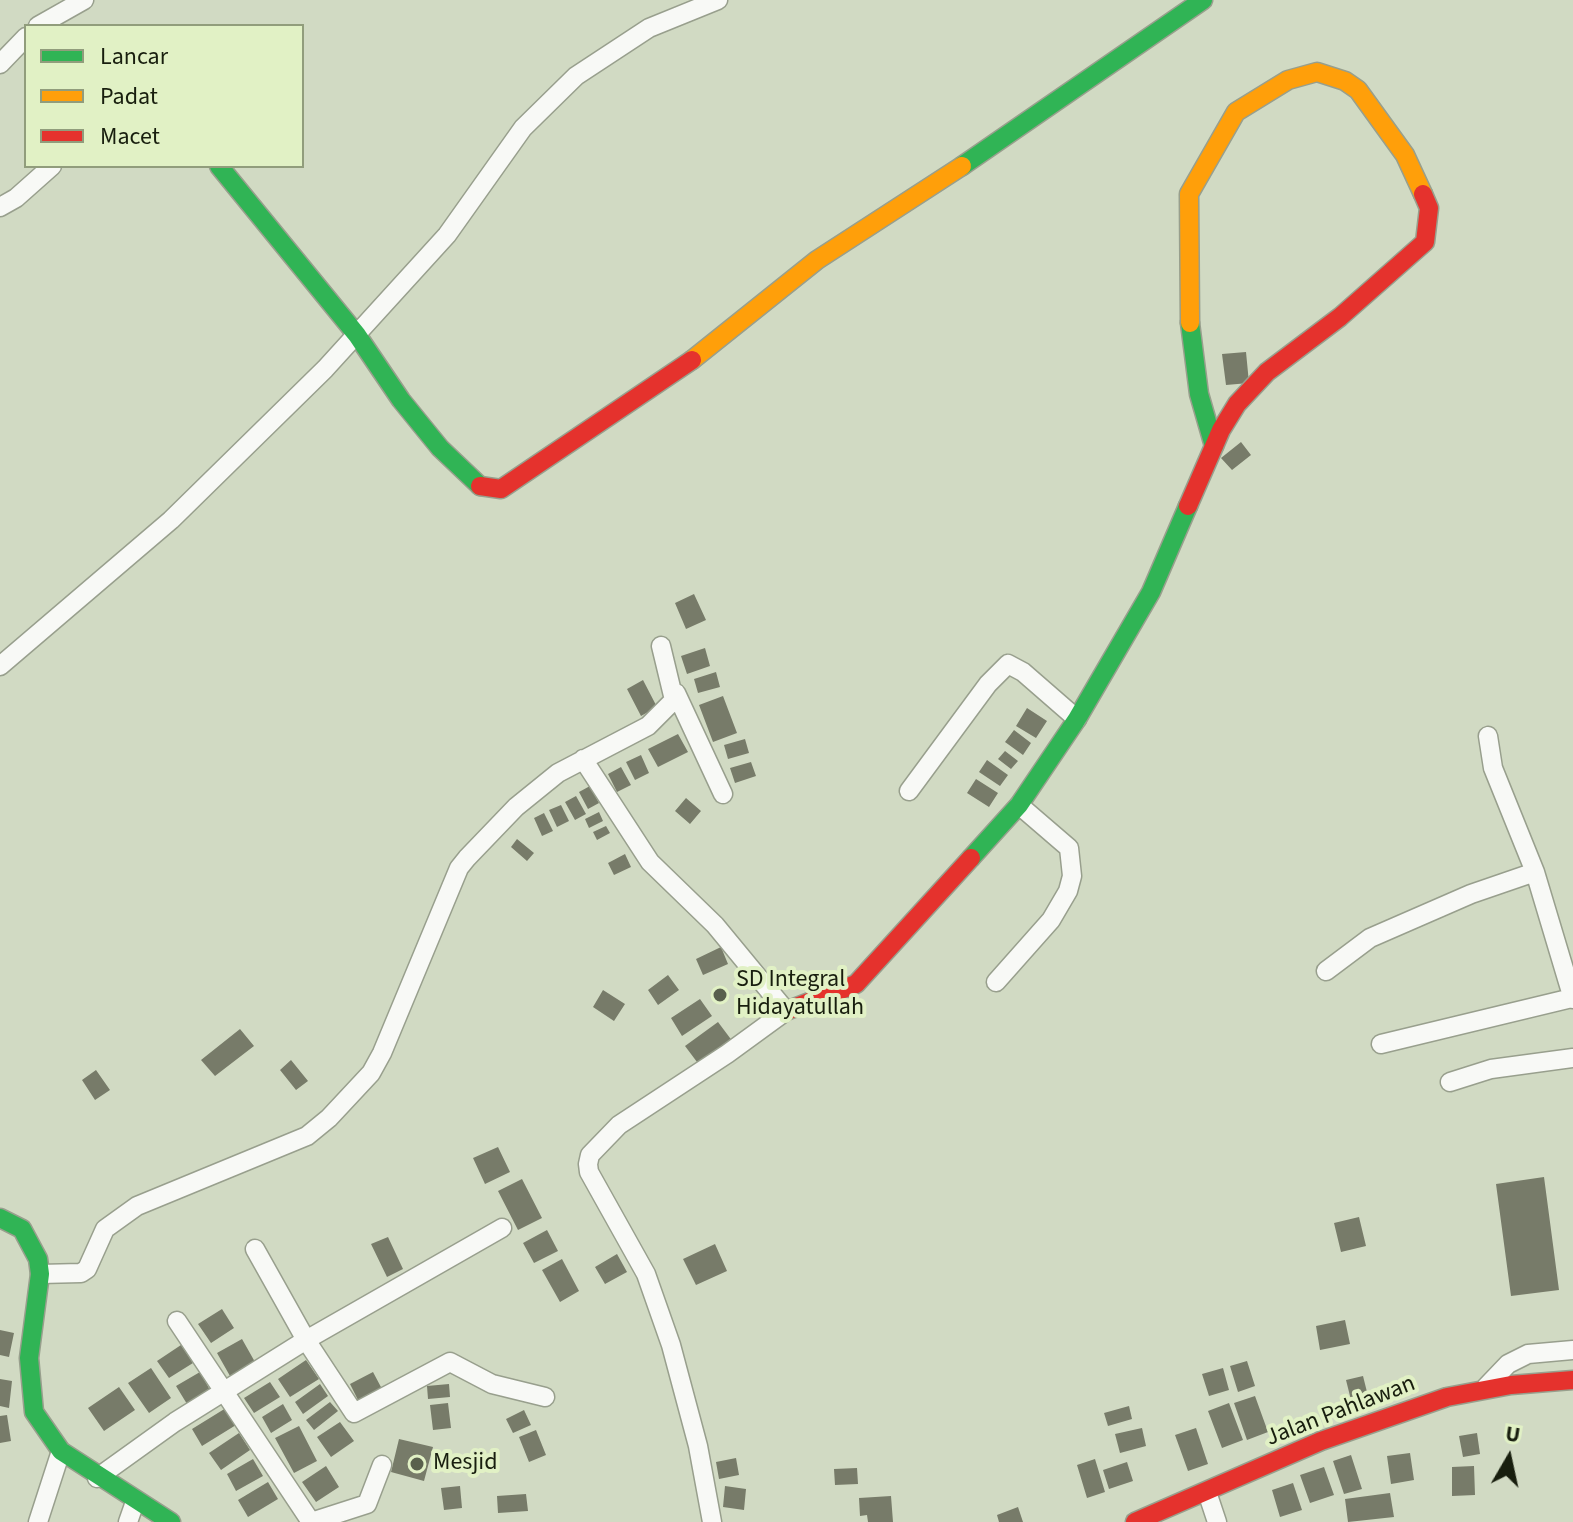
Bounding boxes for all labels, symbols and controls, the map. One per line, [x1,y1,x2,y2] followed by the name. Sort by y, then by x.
[24,24,304,168] legend
[100,39,168,74] text: Lancar
[100,79,158,114] text: Padat
[100,119,160,154] text: Macet
[736,967,864,1023] place label: SD Integral Hidayatullah
[711,986,729,1004] marker: SD Integral Hidayatullah
[1262,1370,1420,1454] street label: Jalan Pahlawan
[1503,1417,1522,1451] text: U
[1469,1418,1549,1498] north arrow
[433,1450,498,1478] place label: Mesjid
[408,1455,426,1473] marker: Mesjid

